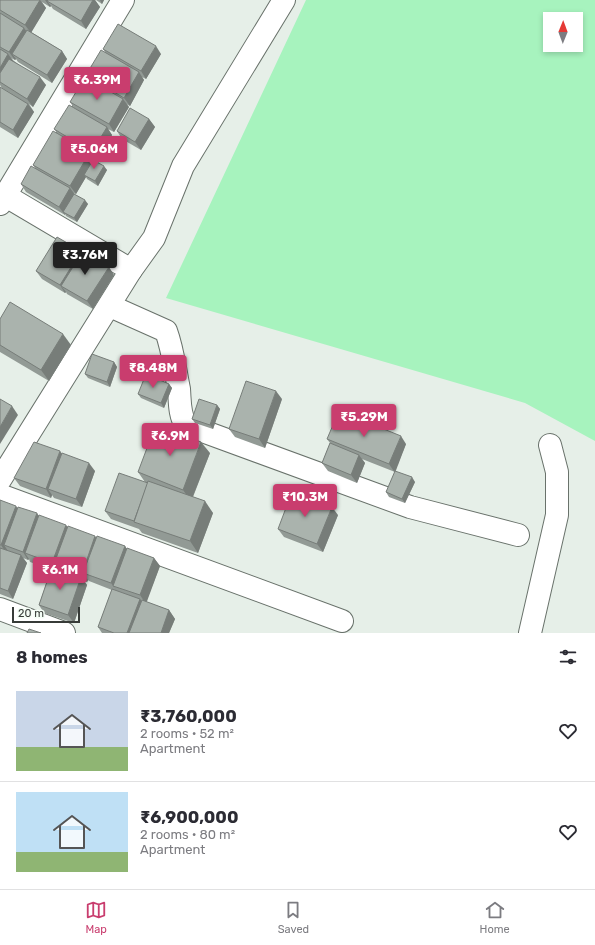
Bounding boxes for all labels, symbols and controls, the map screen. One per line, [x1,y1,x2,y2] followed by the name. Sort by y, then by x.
[543,12,583,52] north arrow
[543,12,583,52] map controls
[64,67,130,101] pin: ₹6.39M
[73,72,121,87] text: ₹6.39M
[61,136,127,170] pin: ₹5.06M
[70,141,118,156] text: ₹5.06M
[52,242,118,276] pin: ₹3.76M
[62,247,108,262] text: ₹3.76M
[120,355,186,389] pin: ₹8.48M
[129,360,177,375] text: ₹8.48M
[331,404,397,438] pin: ₹5.29M
[340,409,388,424] text: ₹5.29M
[142,423,198,457] pin: ₹6.9M
[151,428,189,443] text: ₹6.9M
[272,484,338,518] pin: ₹10.3M
[282,489,328,504] text: ₹10.3M
[32,557,88,591] pin: ₹6.1M
[42,562,78,577] text: ₹6.1M
[12,605,80,624] scale bar
[18,607,44,620] text: 20 m
[557,646,579,668] icon: filters
[16,647,88,667] text: 8 homes
[140,706,237,726] text: ₹3,760,000
[48,707,96,755] icon: home
[557,720,579,742] icon: heart
[140,726,234,741] text: 2 rooms · 52 m²
[140,741,205,756] text: Apartment
[140,807,239,827] text: ₹6,900,000
[48,808,96,856] icon: home
[557,821,579,843] icon: heart
[140,827,235,842] text: 2 rooms · 80 m²
[140,842,205,857] text: Apartment
[85,899,107,936] tab: Map
[278,899,309,936] tab: Saved
[480,899,510,936] tab: Home

